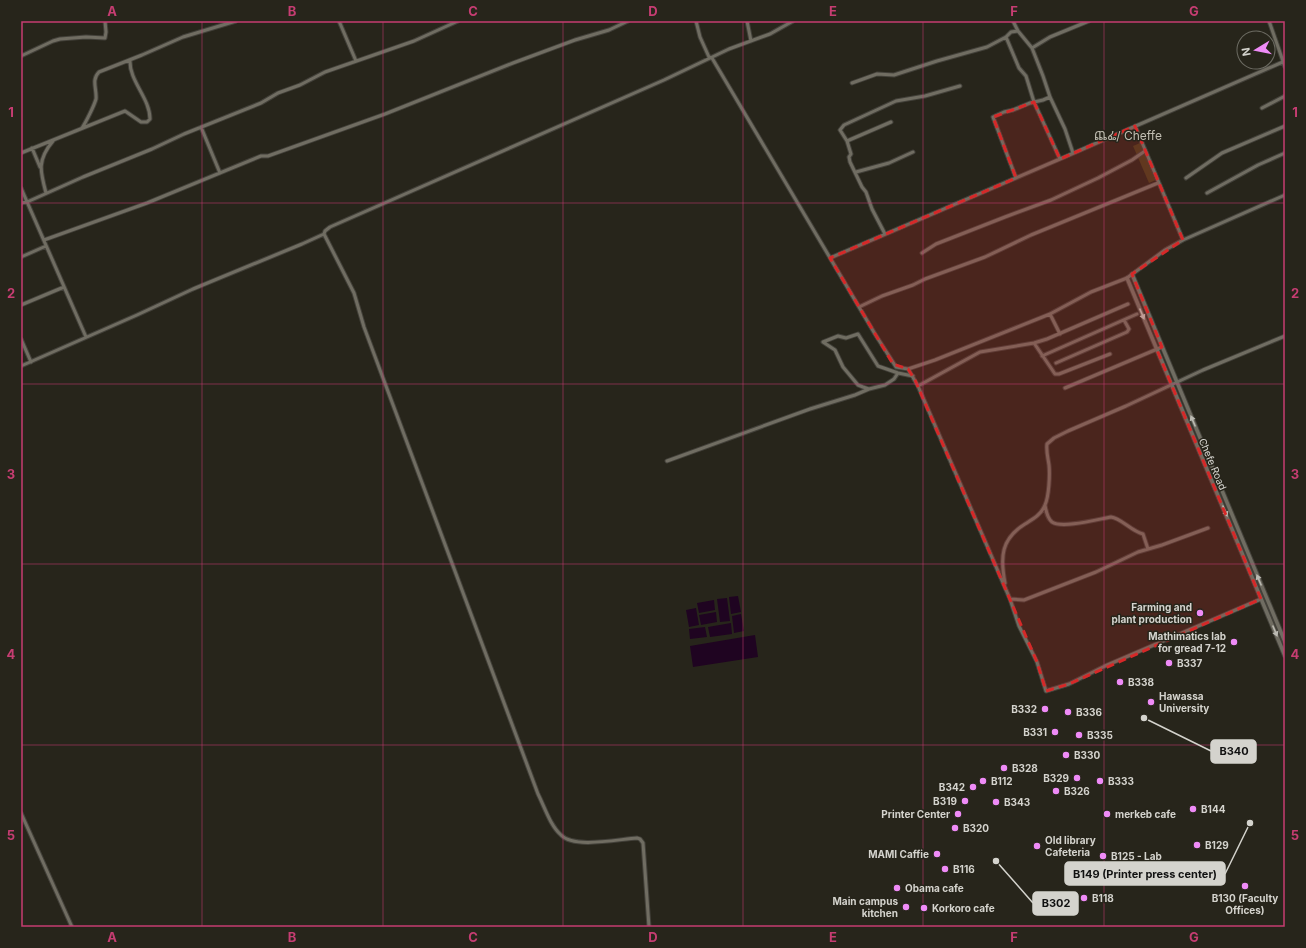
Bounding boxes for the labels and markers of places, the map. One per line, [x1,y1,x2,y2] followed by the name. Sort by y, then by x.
[1112,601,1192,625] place label: Farming and plant production
[1195,608,1205,618] marker: Farming and plant production
[1148,630,1226,655] place label: Mathimatics lab for gread 7-12
[1229,637,1239,647] marker: Mathimatics lab for gread 7-12
[1177,657,1203,669] place label: B337
[1164,658,1174,668] marker: B337
[1128,676,1155,688] place label: B338
[1115,677,1125,687] marker: B338
[1159,690,1209,715] place label: Hawassa University
[1146,697,1156,707] marker: Hawassa University
[1011,703,1037,715] place label: B332
[1040,704,1050,714] marker: B332
[1076,706,1103,718] place label: B336
[1063,707,1073,717] marker: B336
[1023,726,1047,738] place label: B331
[1050,727,1060,737] marker: B331
[1087,729,1113,741] place label: B335
[1074,730,1084,740] marker: B335
[1211,740,1256,763] callout: B340
[1074,749,1101,761] place label: B330
[1061,750,1071,760] marker: B330
[1012,762,1038,774] place label: B328
[999,763,1009,773] marker: B328
[1043,772,1069,784] place label: B329
[1072,773,1082,783] marker: B329
[991,775,1013,787] place label: B112
[1108,775,1134,787] place label: B333
[978,776,988,786] marker: B112
[1095,776,1105,786] marker: B333
[939,781,965,793] place label: B342
[968,782,978,792] marker: B342
[1064,785,1090,797] place label: B326
[1051,786,1061,796] marker: B326
[933,795,957,807] place label: B319
[960,796,970,806] marker: B319
[1004,796,1030,808] place label: B343
[991,797,1001,807] marker: B343
[1201,803,1226,815] place label: B144
[1188,804,1198,814] marker: B144
[881,808,950,820] place label: Printer Center
[1115,808,1176,820] place label: merkeb cafe
[953,809,963,819] marker: Printer Center
[1102,809,1112,819] marker: merkeb cafe
[963,822,989,834] place label: B320
[950,823,960,833] marker: B320
[1045,834,1096,858] place label: Old library Cafeteria
[1205,839,1229,851] place label: B129
[1192,840,1202,850] marker: B129
[1032,841,1042,851] marker: Old library Cafeteria
[868,848,929,860] place label: MAMI Caffie
[932,849,942,859] marker: MAMI Caffie
[1111,850,1162,862] place label: B125 - Lab
[1098,851,1108,861] marker: B125 - Lab
[1065,862,1225,885] callout: B149 (Printer press center)
[953,863,975,875] place label: B116
[940,864,950,874] marker: B116
[1240,881,1250,891] marker: B130 (Faculty Offices)
[905,882,964,894] place label: Obama cafe
[892,883,902,893] marker: Obama cafe
[1033,892,1078,915] callout: B302
[1092,892,1114,904] place label: B118
[1212,892,1278,916] place label: B130 (Faculty Offices)
[1079,893,1089,903] marker: B118
[833,895,898,919] place label: Main campus kitchen
[901,902,911,912] marker: Main campus kitchen
[932,902,995,914] place label: Korkoro cafe
[919,903,929,913] marker: Korkoro cafe

